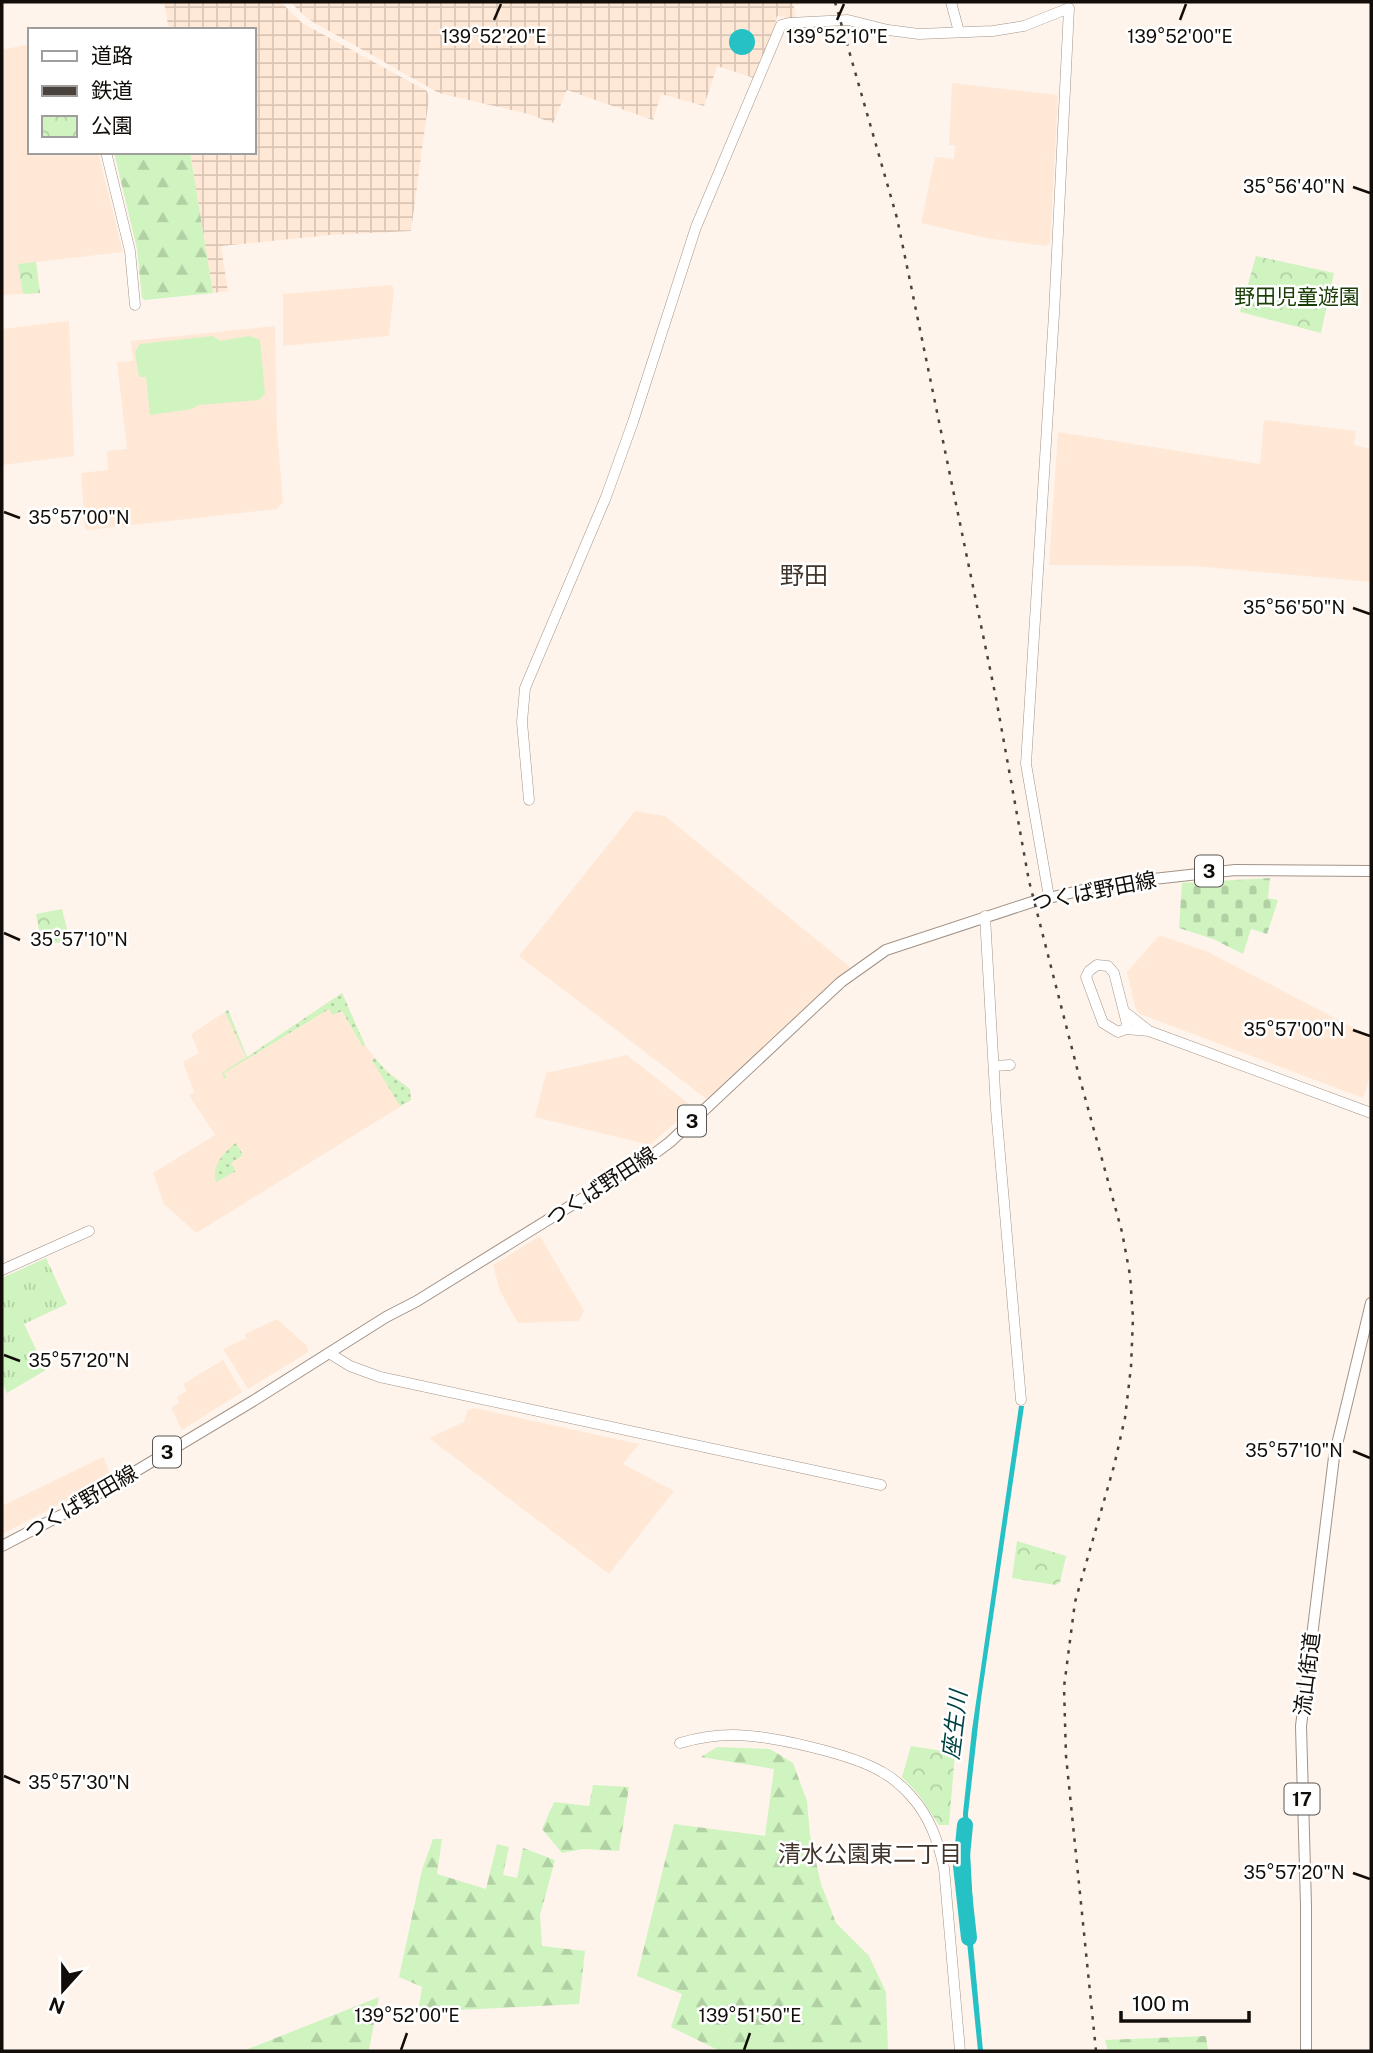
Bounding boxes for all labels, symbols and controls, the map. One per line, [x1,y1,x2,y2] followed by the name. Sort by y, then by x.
[441,26,547,47] text: 139°52'20"E
[786,26,888,47] text: 139°52'10"E
[1127,26,1233,47] text: 139°52'00"E
[28,28,256,154] legend
[91,43,133,68] text: 道路
[91,78,133,103] text: 鉄道
[91,113,133,138] text: 公園
[1243,176,1345,197] text: 35°56'40"N
[1234,284,1360,309] park label: 野田児童遊園
[28,507,130,528] text: 35°57'00"N
[780,561,828,589] district label: 野田
[1243,597,1345,618] text: 35°56'50"N
[1195,856,1223,886] road number: 3
[1030,867,1158,915] street label: つくば野田線
[30,929,128,950] text: 35°57'10"N
[1243,1019,1345,1040] text: 35°57'00"N
[678,1106,706,1136] road number: 3
[541,1141,661,1231] street label: つくば野田線
[29,1350,129,1371] text: 35°57'20"N
[153,1436,181,1468] road number: 3
[1245,1440,1343,1461] text: 35°57'10"N
[20,1460,142,1544] street label: つくば野田線
[1289,1631,1325,1717] street label: 流山街道
[936,1686,972,1761] water label: 座生川
[28,1772,130,1793] text: 35°57'30"N
[1284,1784,1320,1814] road number: 17
[778,1840,962,1867] district label: 清水公園東二丁目
[1244,1862,1344,1883] text: 35°57'20"N
[28,1955,98,2025] north arrow
[1121,1980,1249,2024] scale bar
[1132,1991,1189,2016] text: 100 m
[46,1993,68,2019] text: N
[354,2005,460,2026] text: 139°52'00"E
[699,2005,801,2026] text: 139°51'50"E

